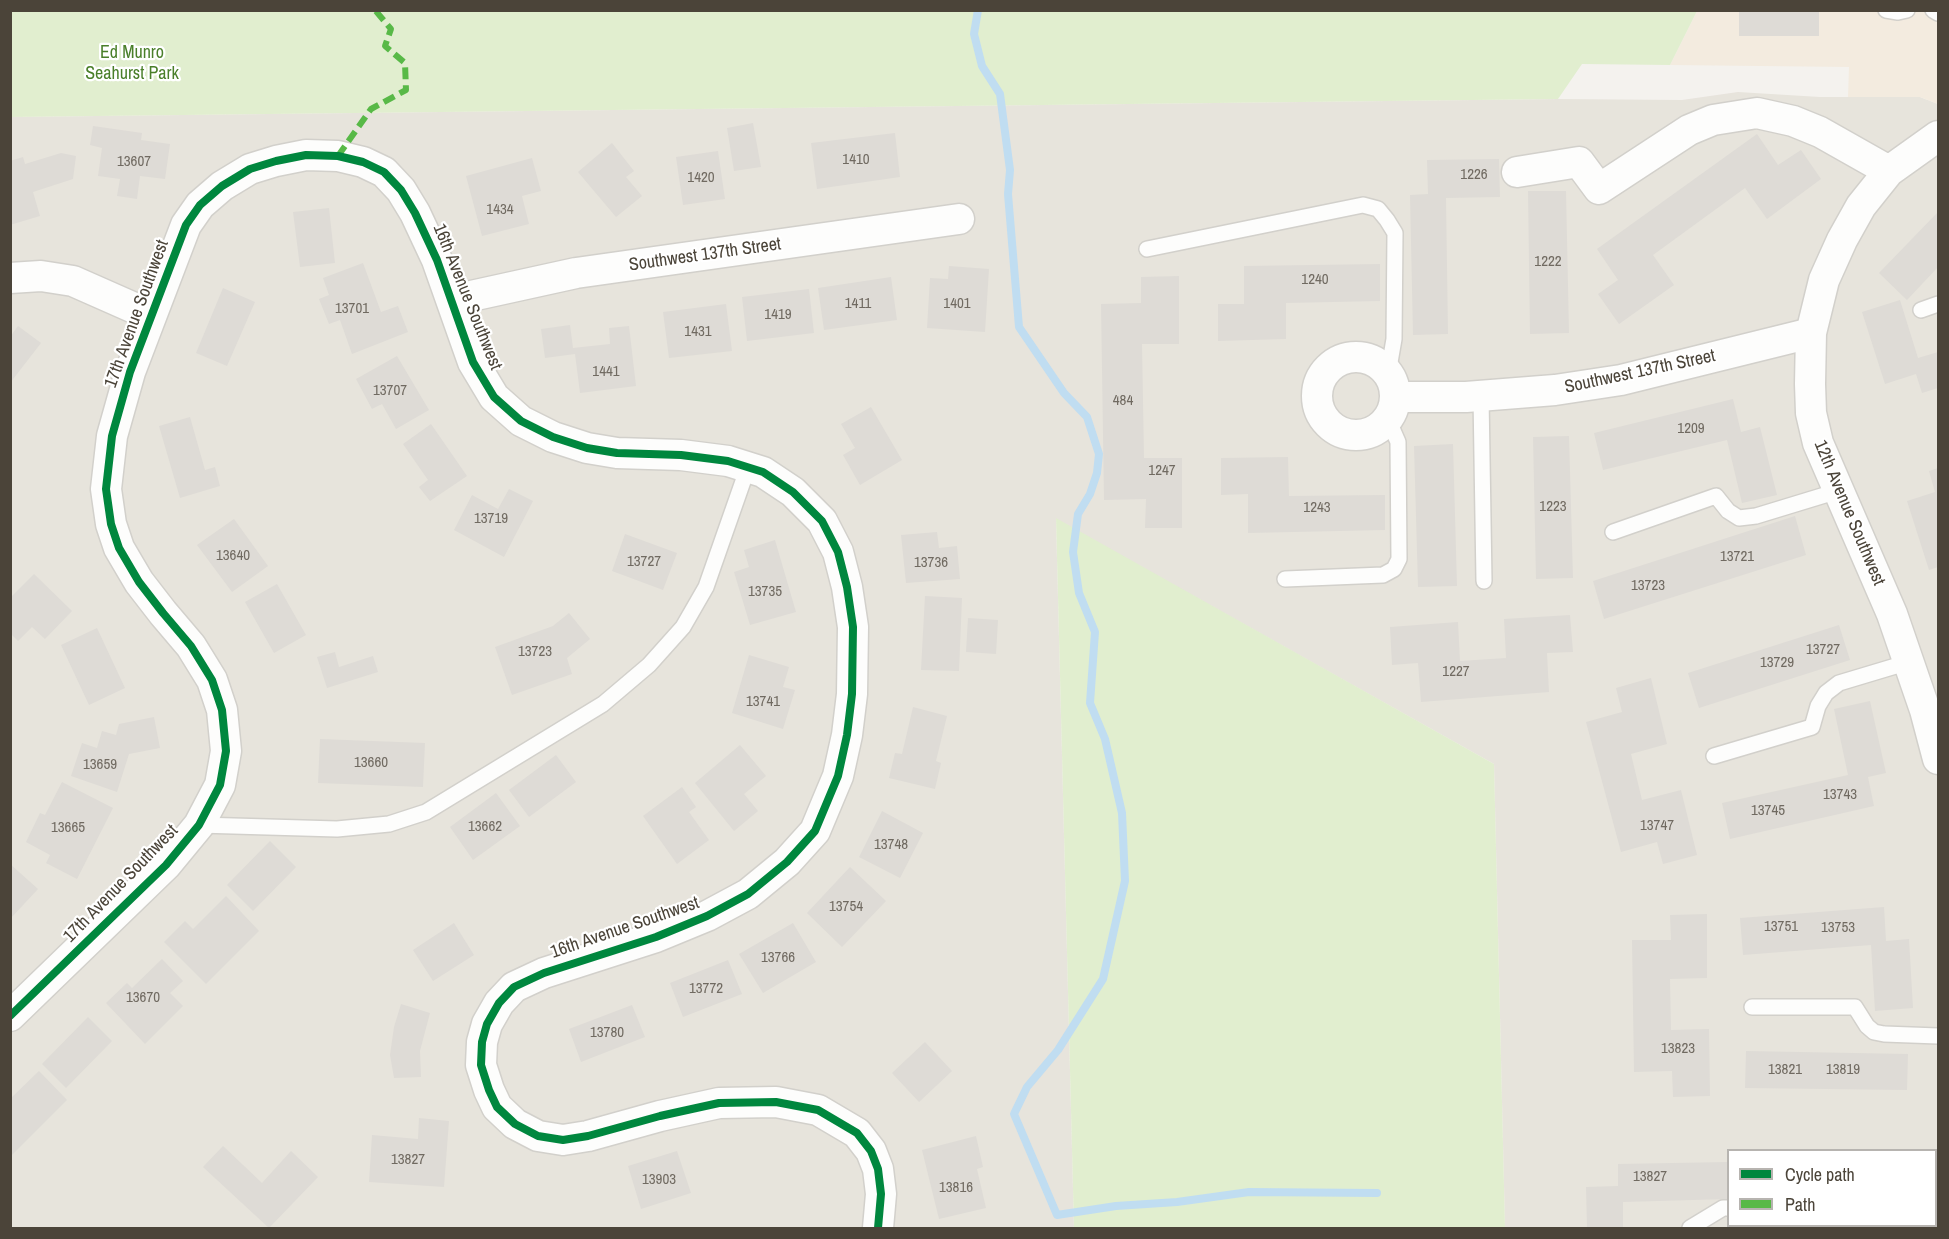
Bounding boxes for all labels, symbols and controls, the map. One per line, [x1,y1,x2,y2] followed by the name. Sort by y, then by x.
[85,42,179,84] park label: Ed Munro Seahurst Park
[842,151,870,169] house number: 1410
[117,153,151,171] house number: 13607
[1460,166,1488,184] house number: 1226
[687,169,715,187] house number: 1420
[486,201,514,219] house number: 1434
[428,221,506,373] street label: 16th Avenue Southwest
[628,234,782,276] street label: Southwest 137th Street
[100,237,174,391] street label: 17th Avenue Southwest
[1534,253,1562,271] house number: 1222
[1301,271,1329,289] house number: 1240
[845,295,871,313] house number: 1411
[943,295,971,313] house number: 1401
[335,300,369,318] house number: 13701
[764,306,792,324] house number: 1419
[684,323,712,341] house number: 1431
[1563,345,1717,399] street label: Southwest 137th Street
[592,363,620,381] house number: 1441
[373,382,407,400] house number: 13707
[1113,392,1133,410] house number: 484
[1677,420,1705,438] house number: 1209
[1809,437,1889,589] street label: 12th Avenue Southwest
[1148,462,1176,480] house number: 1247
[1539,498,1567,516] house number: 1223
[1303,499,1331,517] house number: 1243
[474,510,508,528] house number: 13719
[216,547,250,565] house number: 13640
[1720,548,1754,566] house number: 13721
[627,553,661,571] house number: 13727
[914,554,948,572] house number: 13736
[1631,577,1665,595] house number: 13723
[748,583,782,601] house number: 13735
[1806,641,1840,659] house number: 13727
[518,643,552,661] house number: 13723
[1760,654,1794,672] house number: 13729
[1442,663,1470,681] house number: 1227
[746,693,780,711] house number: 13741
[354,754,388,772] house number: 13660
[83,756,117,774] house number: 13659
[1823,786,1857,804] house number: 13743
[1751,802,1785,820] house number: 13745
[1640,817,1674,835] house number: 13747
[468,818,502,836] house number: 13662
[51,819,85,837] house number: 13665
[59,821,183,947] street label: 17th Avenue Southwest
[874,836,908,854] house number: 13748
[548,892,702,964] street label: 16th Avenue Southwest
[829,898,863,916] house number: 13754
[1764,918,1798,936] house number: 13751
[1821,919,1855,937] house number: 13753
[761,949,795,967] house number: 13766
[689,980,723,998] house number: 13772
[126,989,160,1007] house number: 13670
[590,1024,624,1042] house number: 13780
[1661,1040,1695,1058] house number: 13823
[1768,1061,1802,1079] house number: 13821
[1826,1061,1860,1079] house number: 13819
[1727,1149,1937,1227] legend
[391,1151,425,1169] house number: 13827
[1785,1162,1855,1187] text: Cycle path
[1633,1168,1667,1186] house number: 13827
[642,1171,676,1189] house number: 13903
[939,1179,973,1197] house number: 13816
[1785,1192,1815,1217] text: Path

